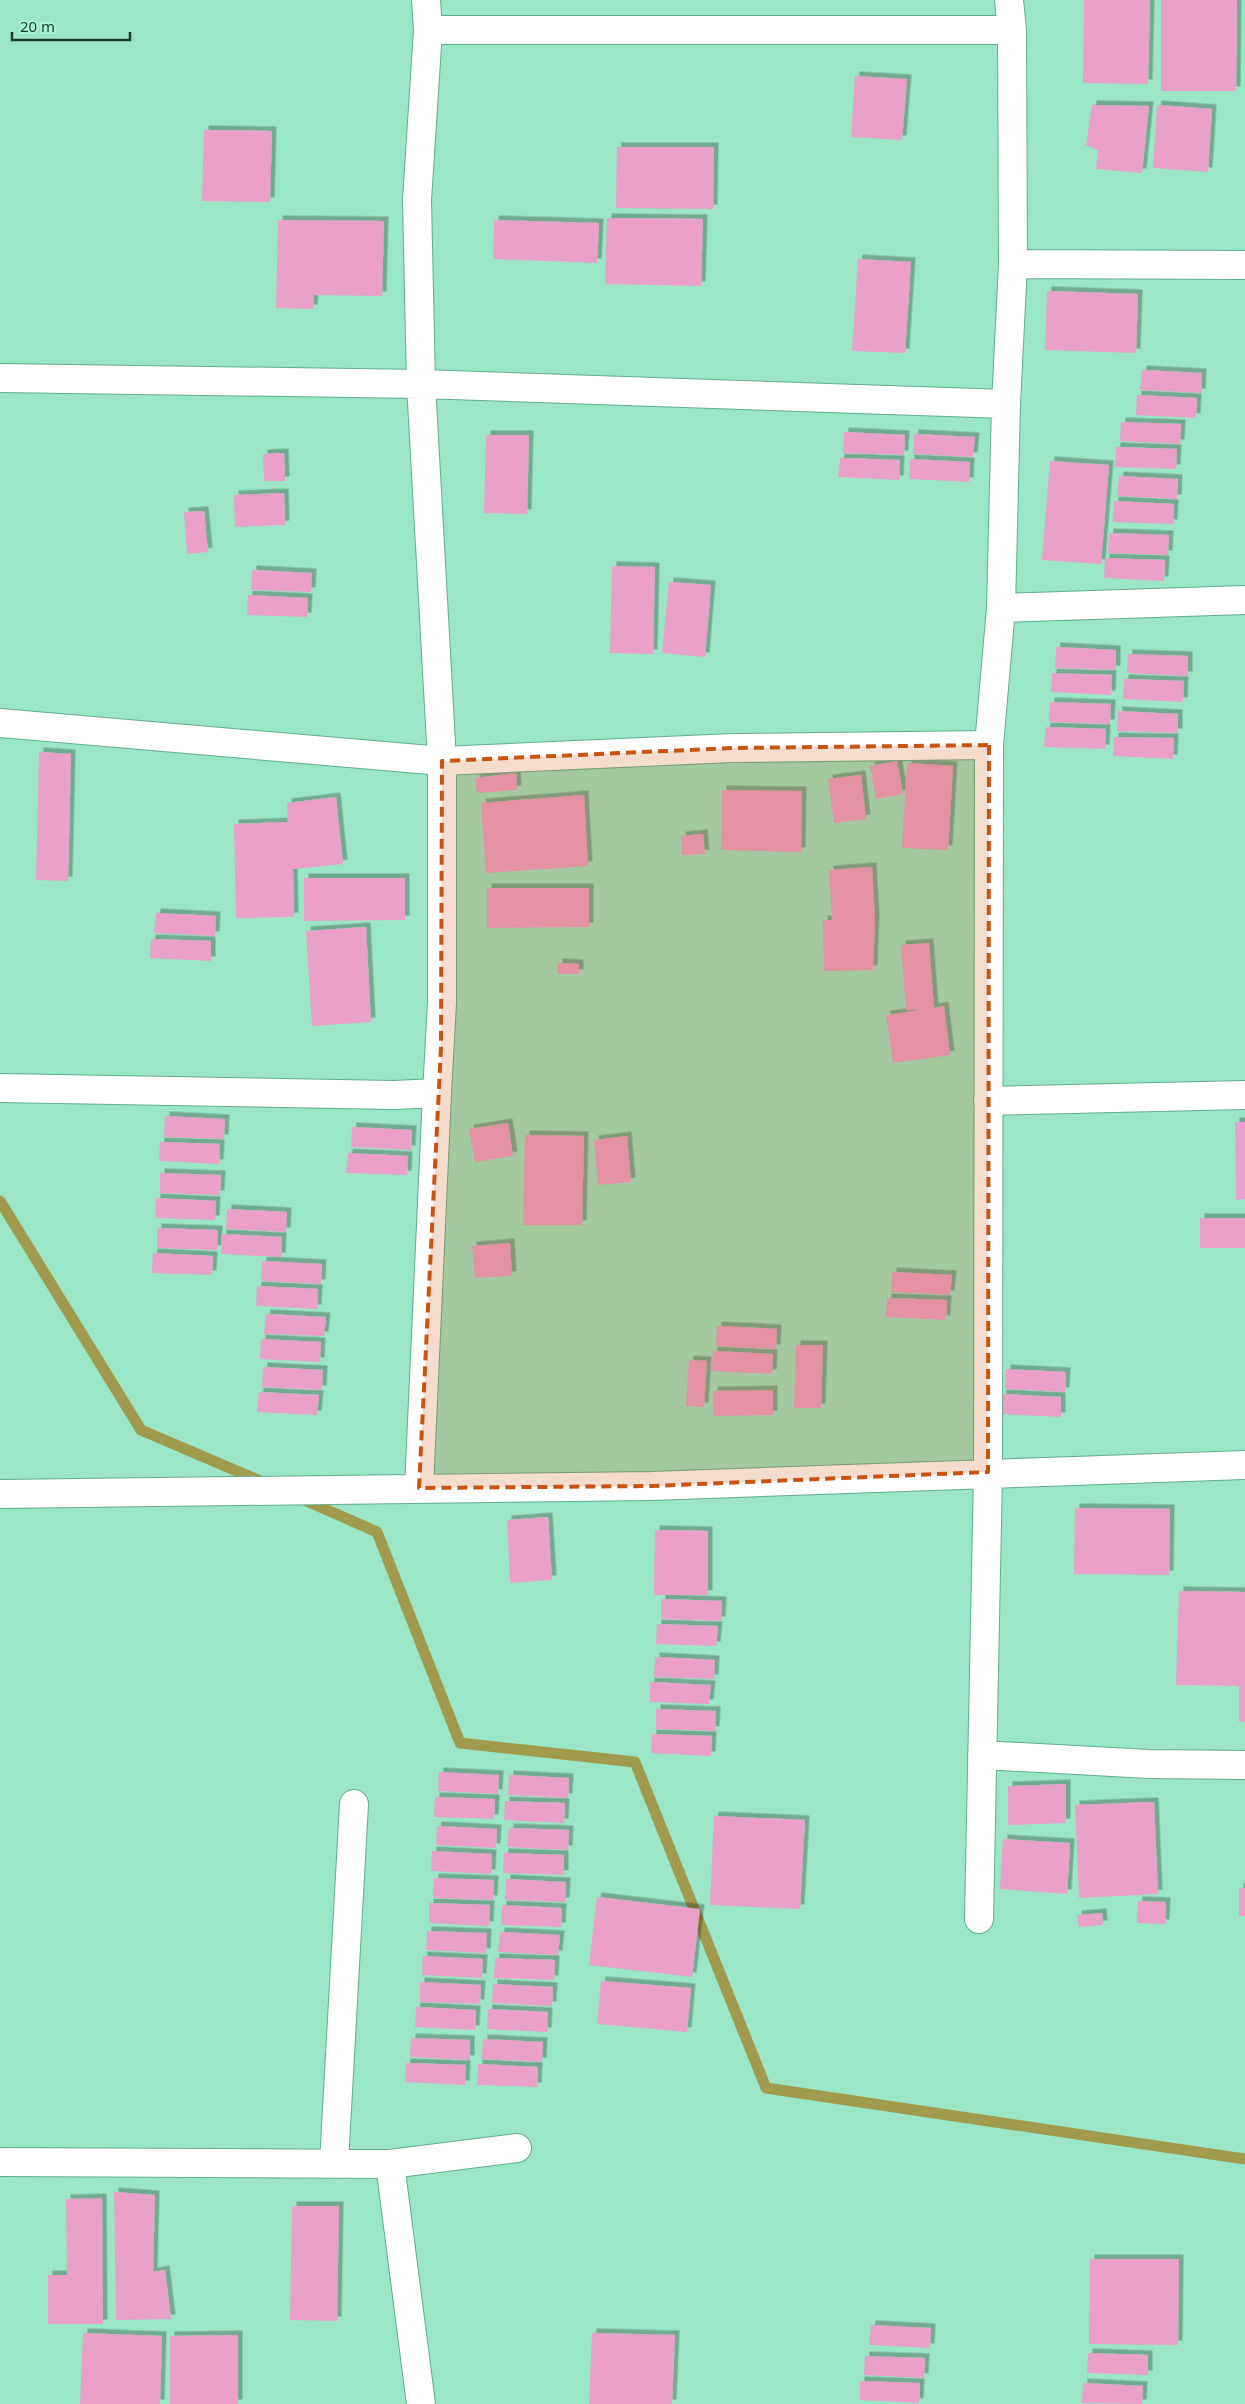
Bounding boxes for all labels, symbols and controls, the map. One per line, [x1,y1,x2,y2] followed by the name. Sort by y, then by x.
[12,10,130,42] scale bar
[20,16,55,36] text: 20 m

